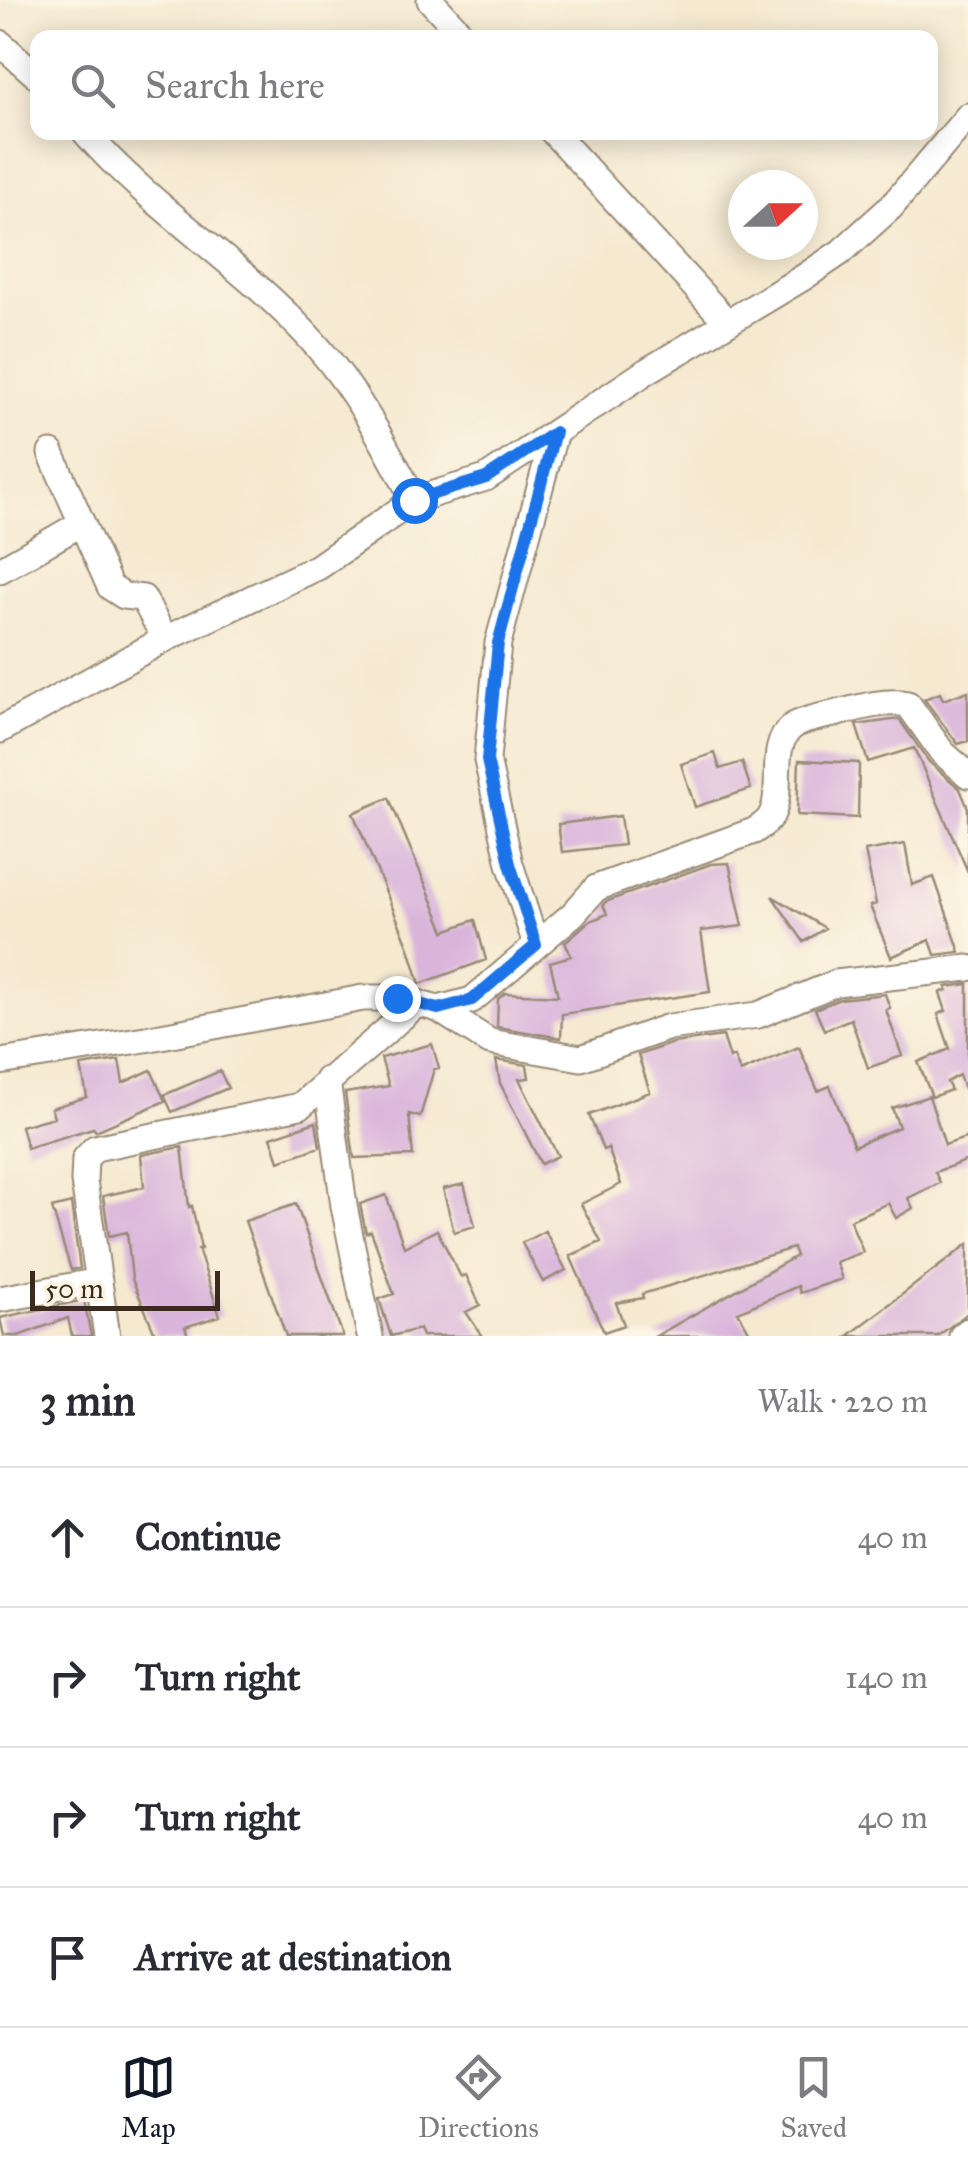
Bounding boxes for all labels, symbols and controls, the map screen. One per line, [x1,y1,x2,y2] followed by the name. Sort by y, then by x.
[30,30,938,140] search box
[65,58,120,113] icon: search
[145,62,325,108] text: Search here
[728,170,818,260] north arrow
[392,478,438,524] route start
[375,976,421,1022] route end
[30,1266,220,1310] scale bar
[45,1271,104,1306] text: 50 m
[40,1375,135,1427] text: 3 min
[758,1382,928,1421] text: Walk · 220 m
[40,1510,95,1565] icon: ahead
[135,1514,281,1560] text: Continue
[858,1518,928,1557] text: 40 m
[40,1650,95,1705] icon: right
[135,1654,301,1700] text: Turn right
[845,1658,928,1697] text: 140 m
[40,1790,95,1845] icon: right
[135,1794,301,1840] text: Turn right
[858,1798,928,1837] text: 40 m
[40,1930,95,1985] icon: arrive
[135,1934,452,1980] text: Arrive at destination
[121,2050,176,2145] tab: Map
[418,2050,539,2145] tab: Directions
[781,2050,847,2145] tab: Saved

